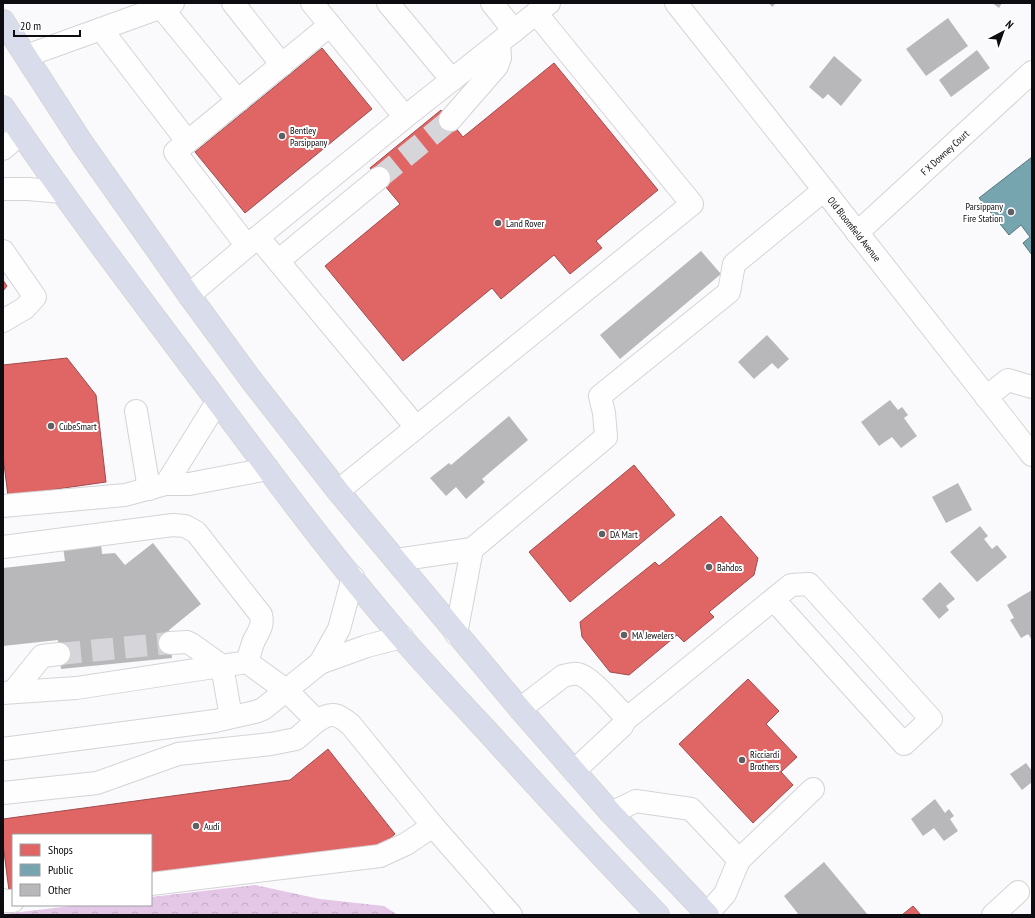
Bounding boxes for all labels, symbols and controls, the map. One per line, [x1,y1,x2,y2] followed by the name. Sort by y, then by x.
[14,12,80,38] scale bar
[983,12,1023,52] north arrow
[1003,17,1016,32] text: N
[20,18,41,33] text: 20 m
[290,124,328,149] place label: Bentley Parsippany
[918,127,972,178] street label: F X Downey Court
[277,131,287,141] marker: Bentley Parsippany
[825,194,884,264] street label: Old Bloomfield Avenue
[963,200,1003,225] place label: Parsippany Fire Station
[1006,207,1016,217] marker: Parsippany Fire Station
[506,217,544,230] place label: Land Rover
[493,218,503,228] marker: Land Rover
[59,420,97,433] place label: CubeSmart
[46,421,56,431] marker: CubeSmart
[610,528,638,541] place label: DA Mart
[597,529,607,539] marker: DA Mart
[717,561,743,574] place label: Bahdos
[704,562,714,572] marker: Bahdos
[632,629,674,642] place label: MA Jewelers
[619,630,629,640] marker: MA Jewelers
[750,748,780,773] place label: Ricciardi Brothers
[737,755,747,765] marker: Ricciardi Brothers
[204,820,220,833] place label: Audi
[191,821,201,831] marker: Audi
[12,834,152,906] legend
[48,842,73,857] text: Shops
[48,862,74,877] text: Public
[48,882,72,897] text: Other

